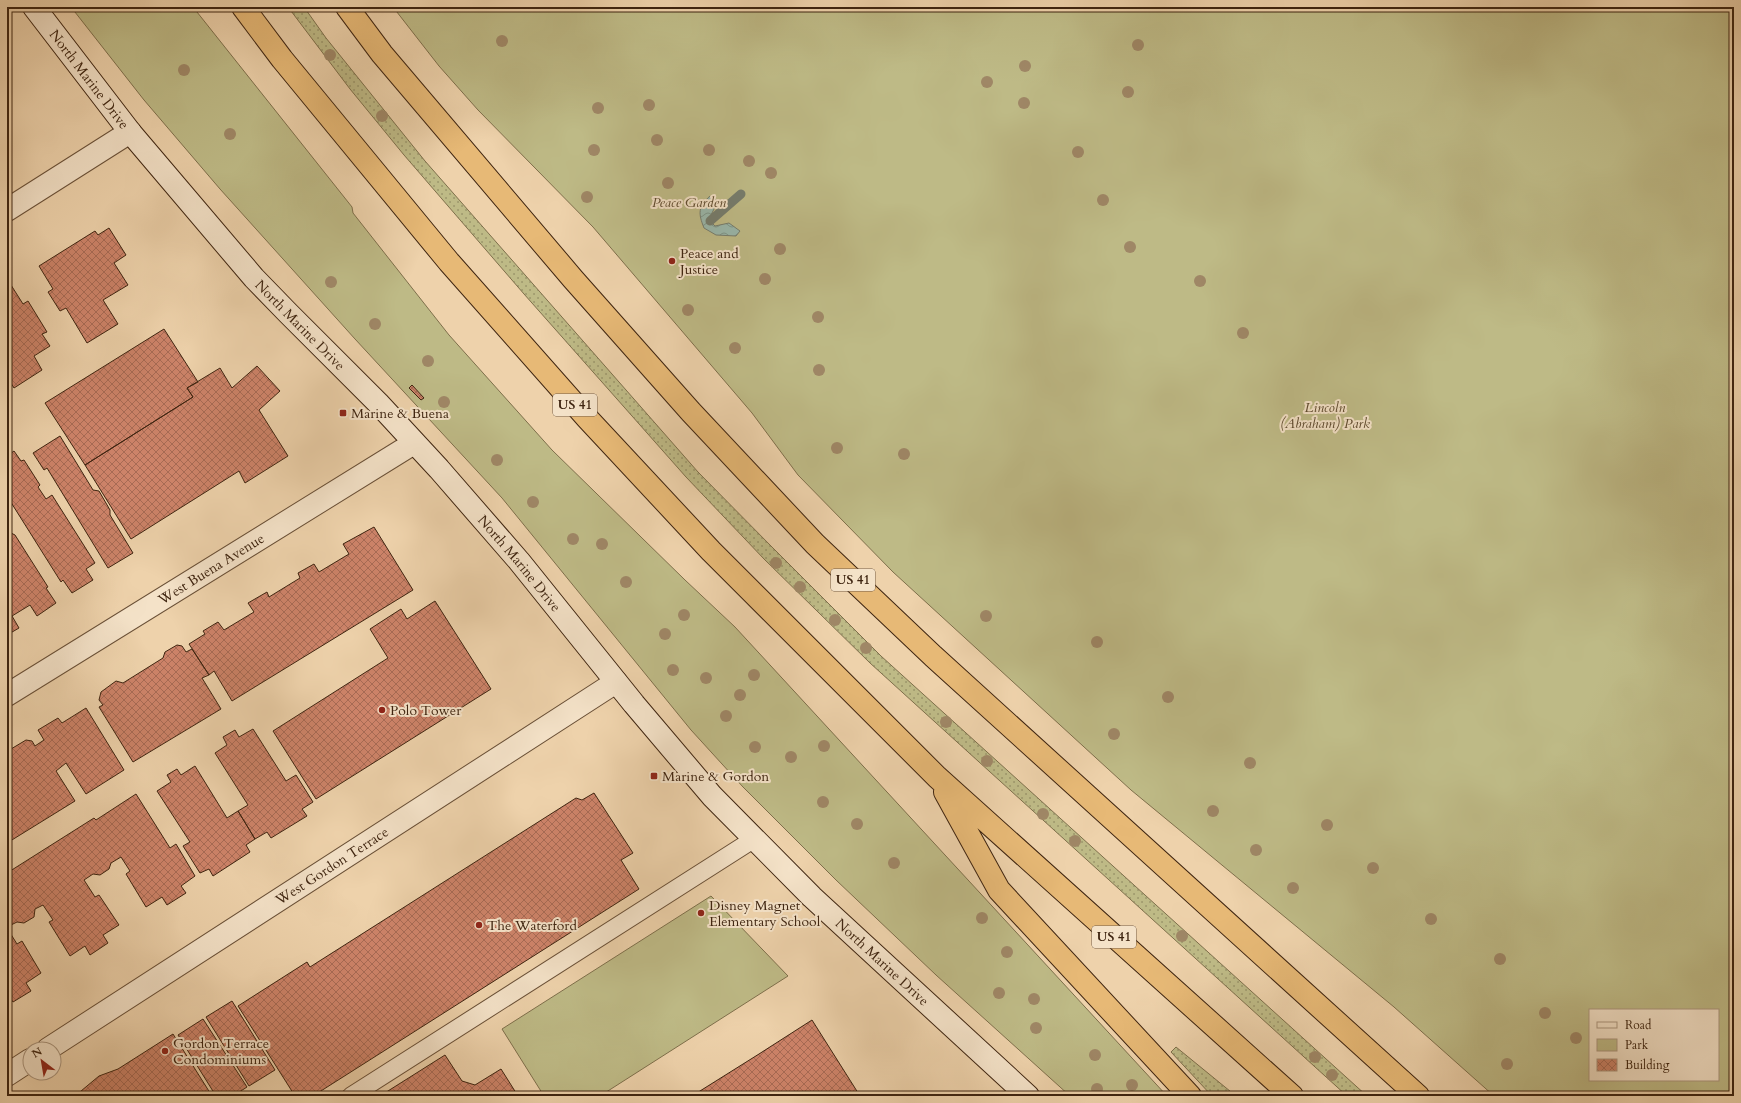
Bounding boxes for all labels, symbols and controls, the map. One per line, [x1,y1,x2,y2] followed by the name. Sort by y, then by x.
[45,25,134,133] street label: North Marine Drive
[652,193,726,212] park label: Peace Garden
[678,244,739,279] place label: Peace and Justice
[667,256,677,266] marker: Peace and Justice
[251,275,349,374] street label: North Marine Drive
[553,394,597,416] road number: US 41
[1280,398,1370,433] park label: Lincoln (Abraham) Park
[351,404,449,423] place label: Marine & Buena
[338,408,348,418] marker: Marine & Buena
[473,511,565,616] street label: North Marine Drive
[154,529,268,609] street label: West Buena Avenue
[831,569,875,591] road number: US 41
[390,701,462,720] place label: Polo Tower
[377,705,387,715] marker: Polo Tower
[662,767,769,786] place label: Marine & Gordon
[649,771,659,781] marker: Marine & Gordon
[271,822,392,910] street label: West Gordon Terrace
[709,896,821,931] place label: Disney Magnet Elementary School
[696,908,706,918] marker: Disney Magnet Elementary School
[832,914,933,1010] street label: North Marine Drive
[487,916,577,935] place label: The Waterford
[474,920,484,930] marker: The Waterford
[1092,926,1136,948] road number: US 41
[1589,1009,1719,1081] legend
[1625,1017,1652,1033] text: Road
[173,1034,269,1069] place label: Gordon Terrace Condominiums
[1625,1037,1649,1053] text: Park
[22,1041,62,1081] north arrow
[29,1044,45,1062] text: N
[160,1046,170,1056] marker: Gordon Terrace Condominiums
[1625,1057,1670,1073] text: Building

